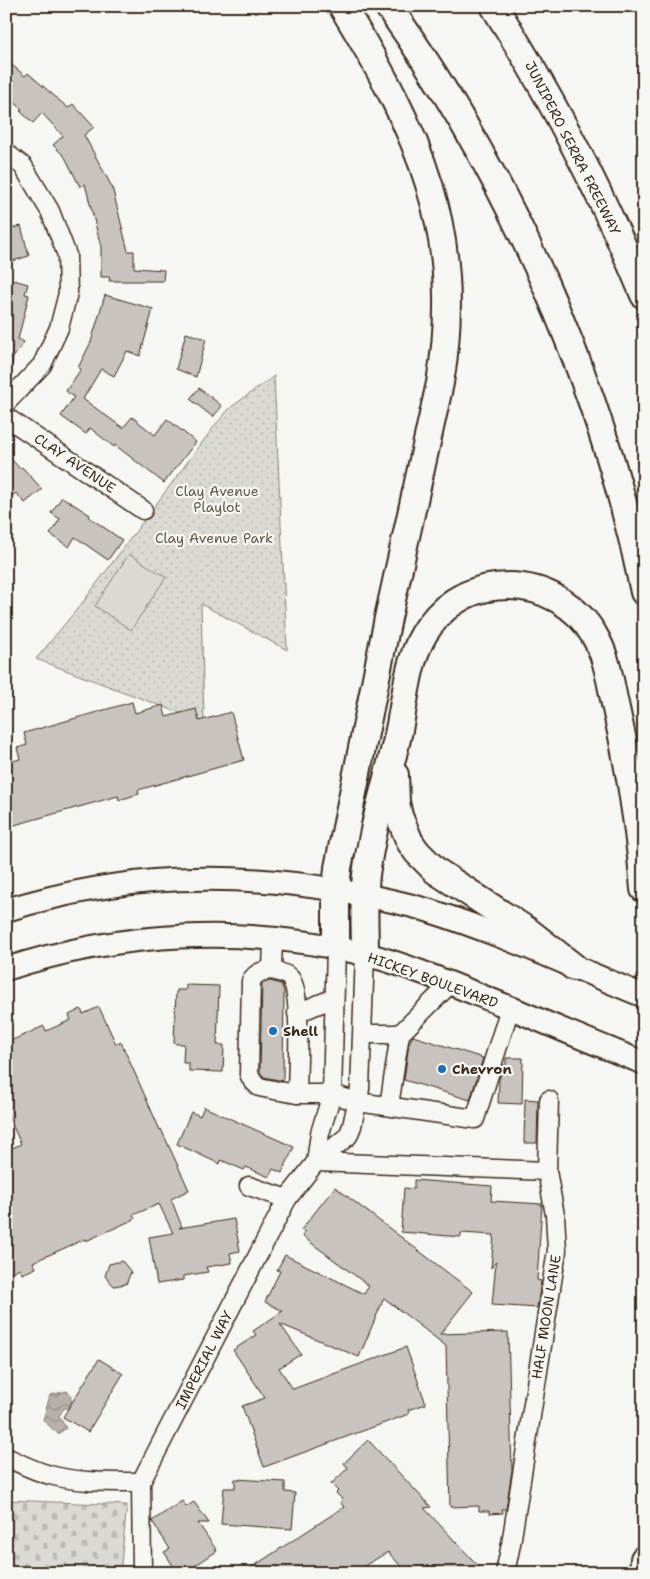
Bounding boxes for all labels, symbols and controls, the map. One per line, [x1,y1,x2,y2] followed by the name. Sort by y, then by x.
[521,58,625,238] street label: JUNIPERO SERRA FREEWAY
[31,429,120,497] street label: CLAY AVENUE
[175,482,259,516] park label: Clay Avenue Playlot
[155,529,273,547] park label: Clay Avenue Park
[365,948,501,1012] street label: HICKEY BOULEVARD
[283,1022,318,1040] place label: Shell
[267,1025,279,1037] marker: Shell
[452,1060,512,1078] place label: Chevron
[436,1063,448,1075] marker: Chevron
[527,1253,565,1381] street label: HALF MOON LANE
[171,1307,237,1412] street label: IMPERIAL WAY

